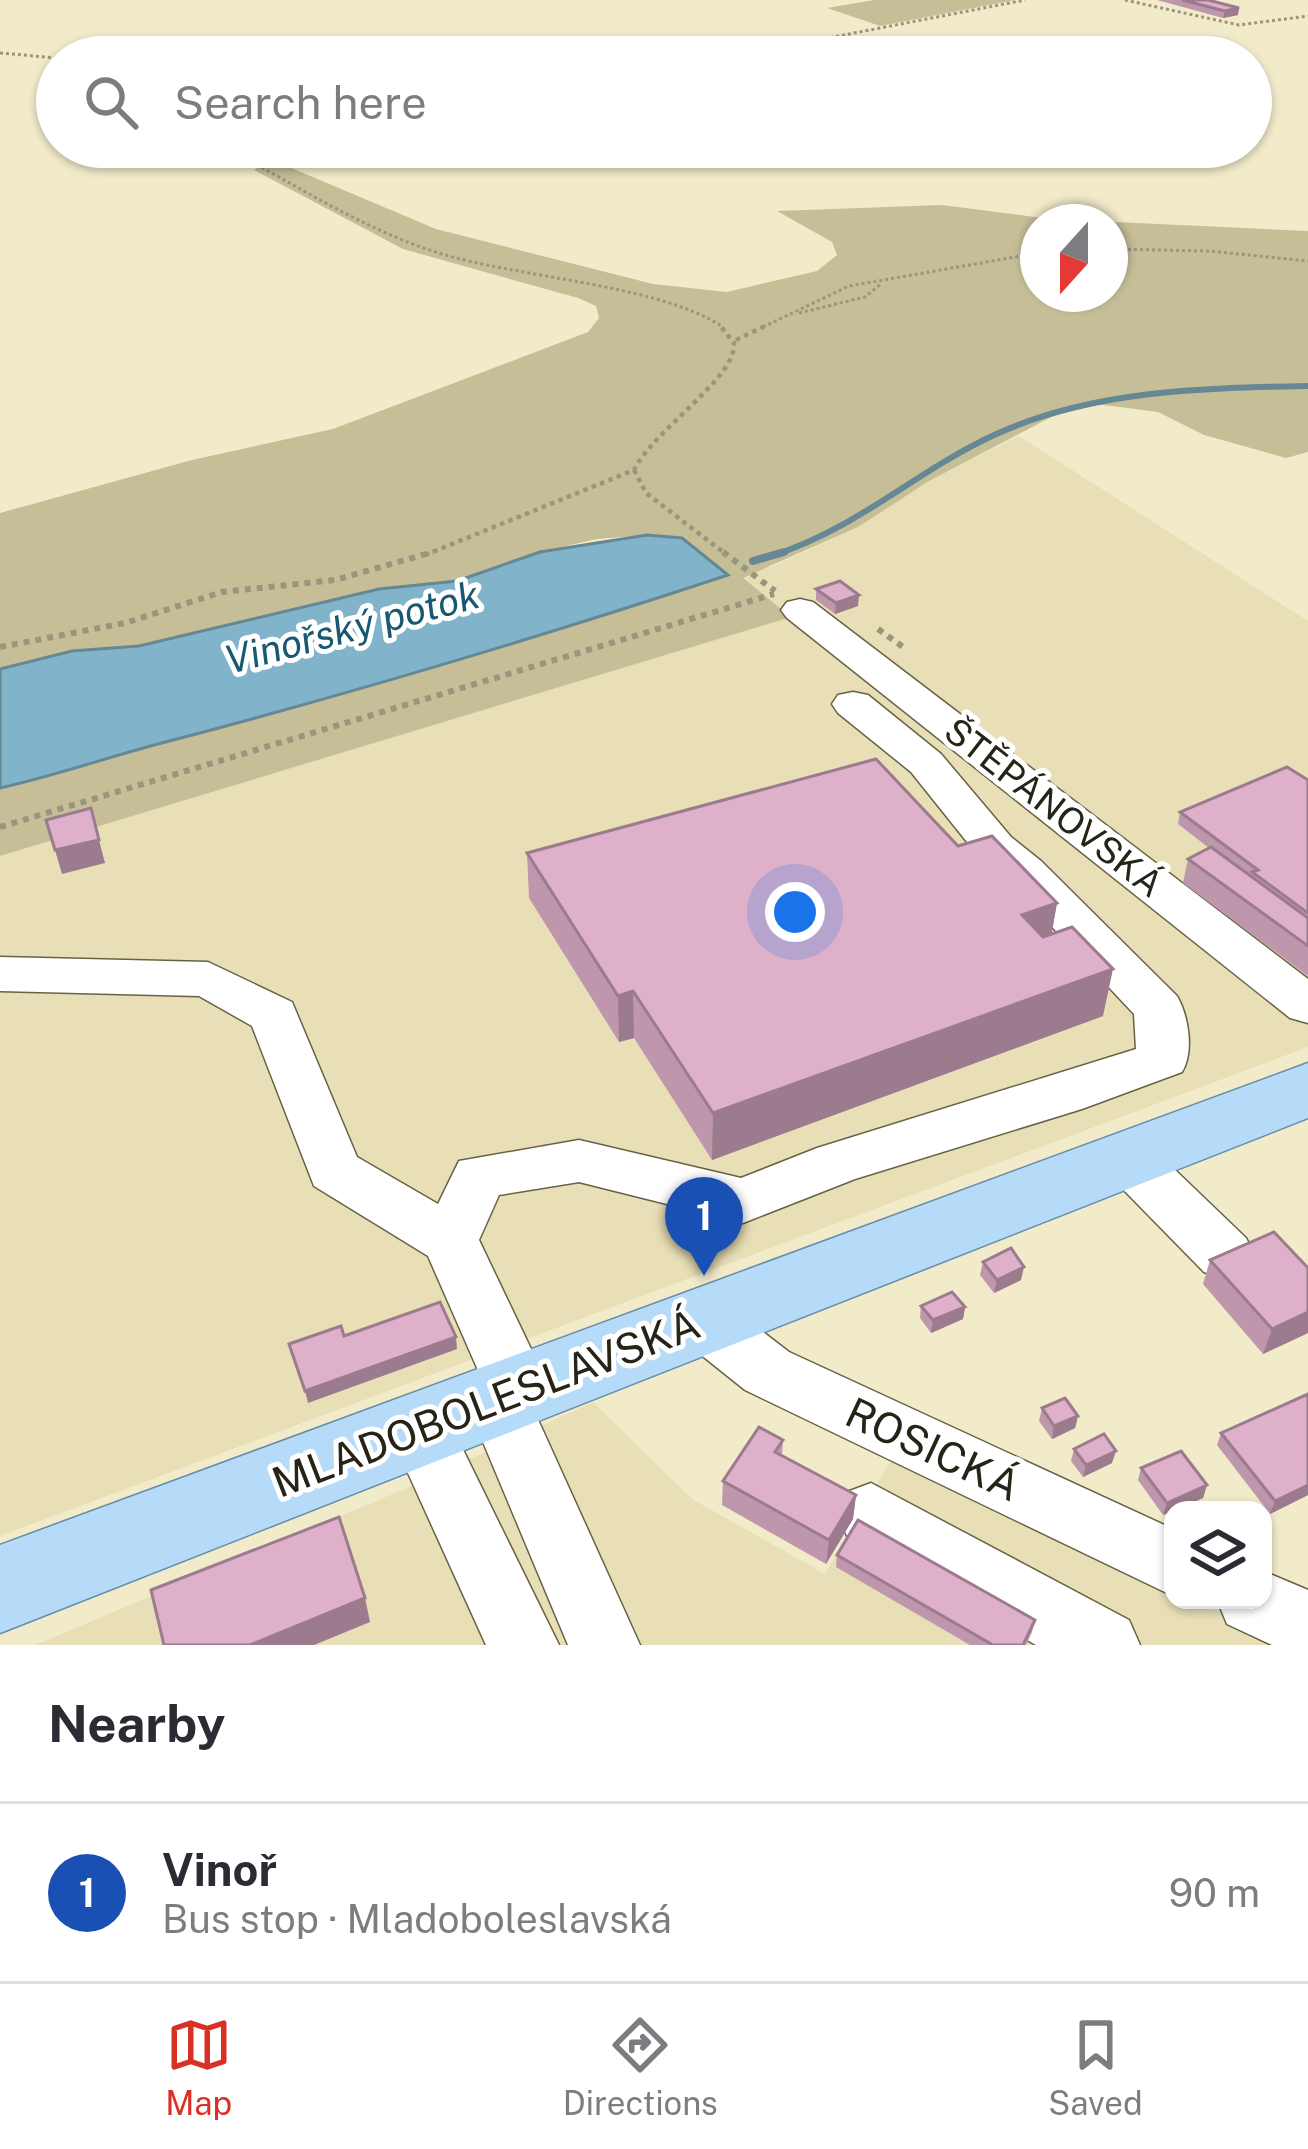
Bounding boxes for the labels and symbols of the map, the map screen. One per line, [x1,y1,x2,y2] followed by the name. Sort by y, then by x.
[1020,204,1128,312] north arrow
[220,571,484,683] water label: Vinořský potok
[937,709,1171,905] street label: ŠTĚPÁNOVSKÁ
[765,882,825,942] your location
[665,1177,743,1276] pin: 1
[265,1298,706,1507] street label: MLADOBOLESLAVSKÁ
[838,1387,1028,1510] street label: ROSICKÁ

